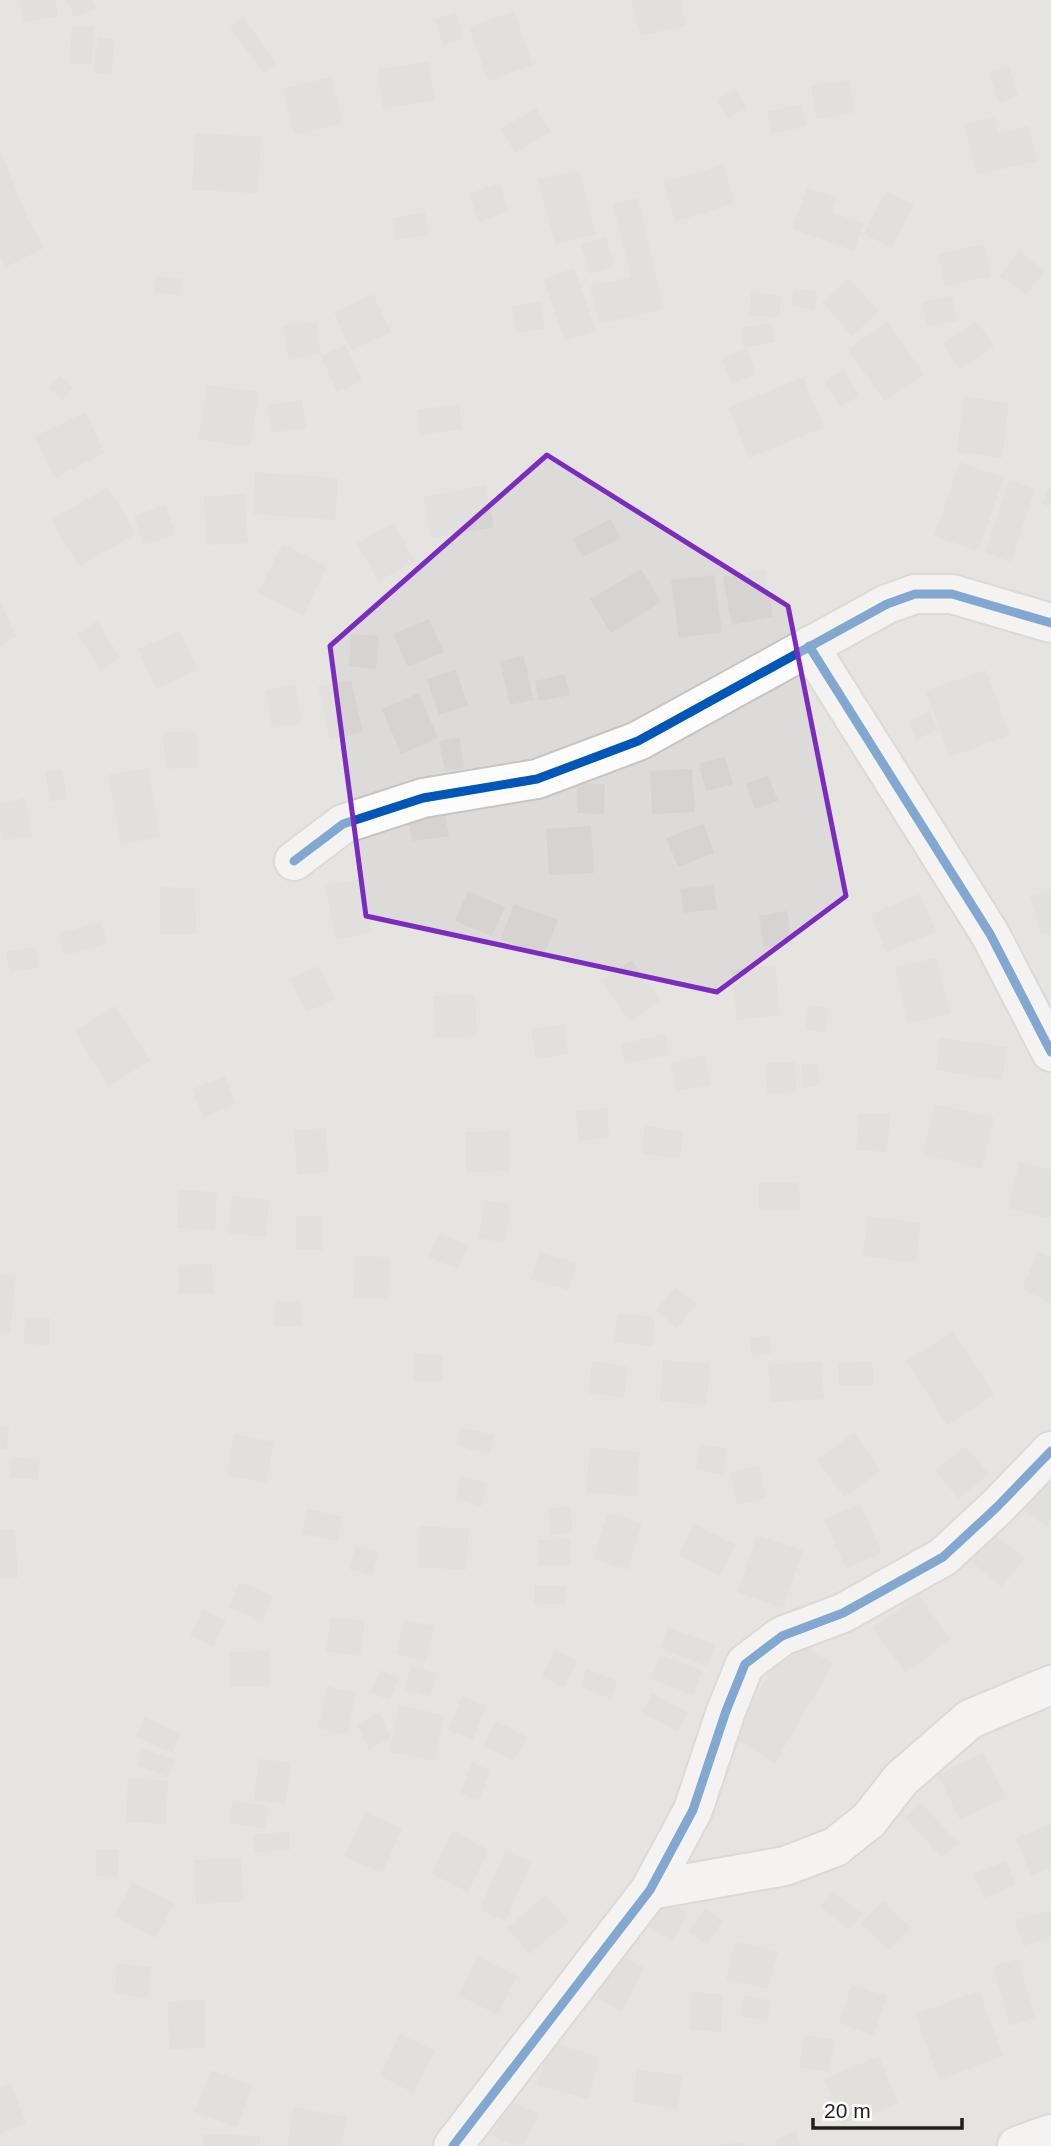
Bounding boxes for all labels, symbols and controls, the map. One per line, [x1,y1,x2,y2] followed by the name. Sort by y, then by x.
[813,2086,962,2130] scale bar
[824,2099,871,2122] text: 20 m

